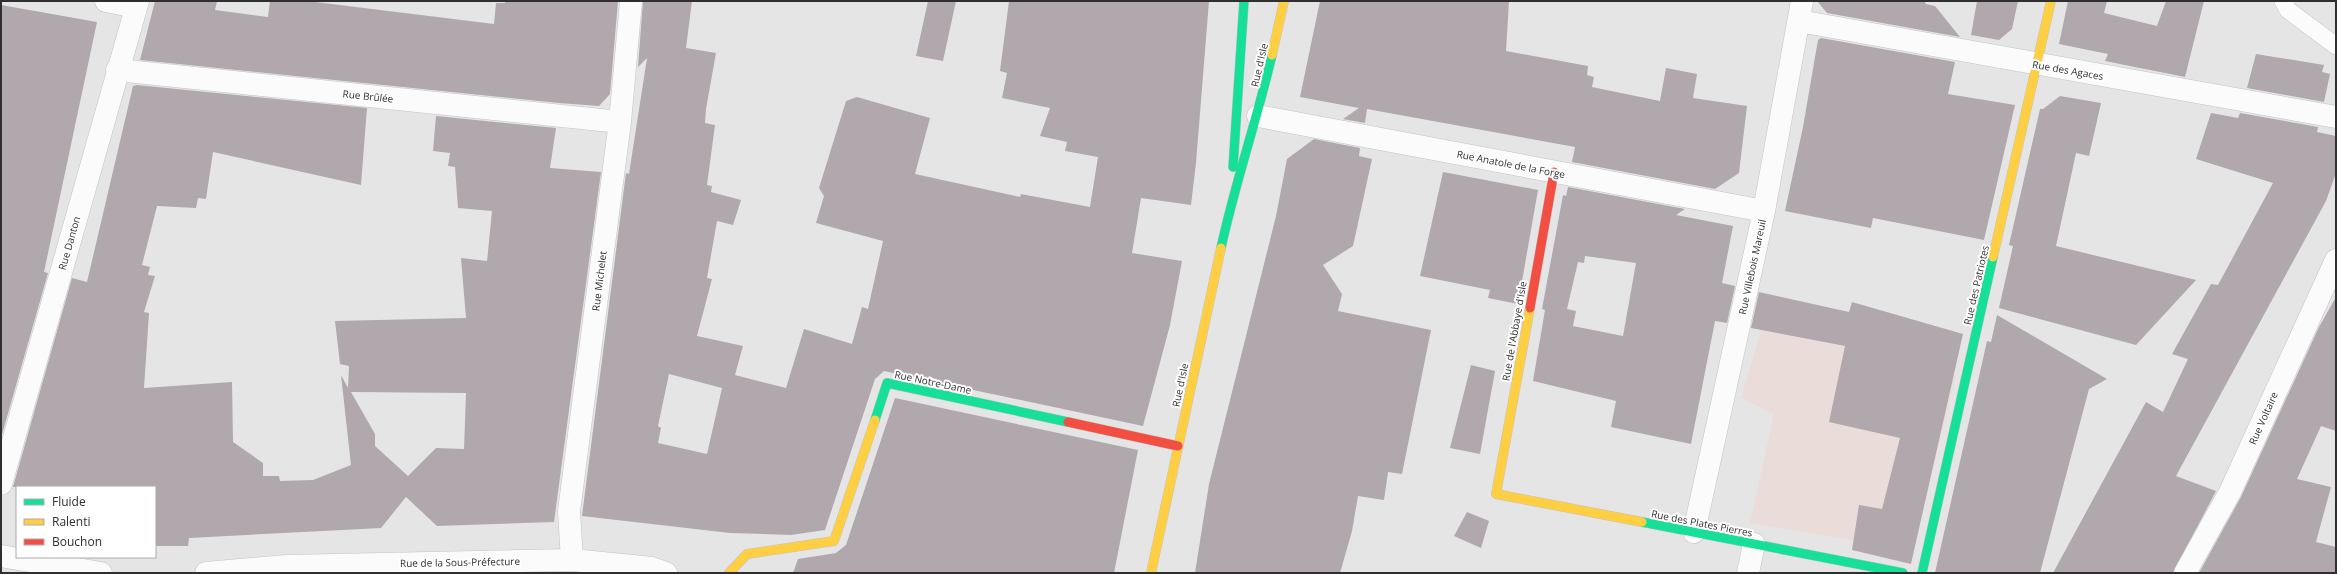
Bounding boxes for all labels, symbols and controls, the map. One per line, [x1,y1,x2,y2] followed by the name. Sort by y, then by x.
[1247,41,1271,88] street label: Rue d'Isle
[2031,57,2105,83] street label: Rue des Agaces
[342,86,394,106] street label: Rue Brûlée
[1456,147,1567,181] street label: Rue Anatole de la Forge
[55,215,83,271] street label: Rue Danton
[1735,218,1769,316] street label: Rue Villebois Mareuil
[1960,244,1992,326] street label: Rue des Patriotes
[588,250,610,312] street label: Rue Michelet
[1498,280,1530,382] street label: Rue de l'Abbaye d'Isle
[1169,361,1192,408] street label: Rue d'Isle
[893,367,973,397] street label: Rue Notre-Dame
[2245,389,2281,447] street label: Rue Voltaire
[16,486,156,558] legend
[52,493,86,510] text: Fluide
[1650,506,1754,540] street label: Rue des Plates Pierres
[52,513,91,530] text: Ralenti
[52,533,102,550] text: Bouchon
[400,554,521,570] street label: Rue de la Sous-Préfecture

